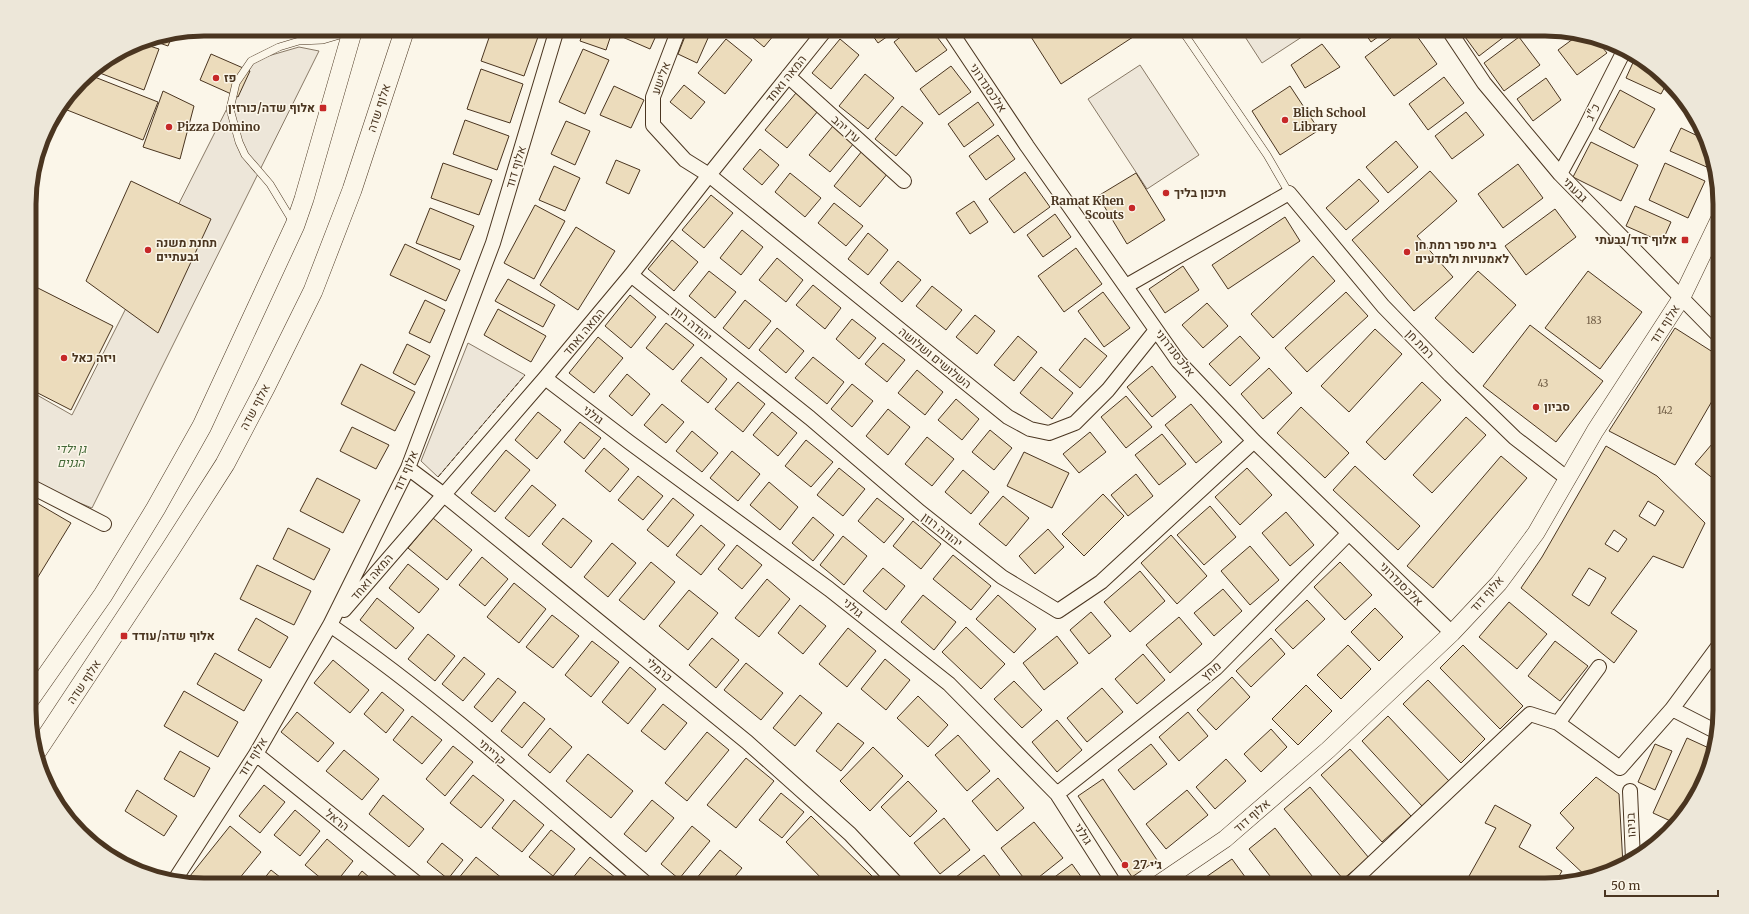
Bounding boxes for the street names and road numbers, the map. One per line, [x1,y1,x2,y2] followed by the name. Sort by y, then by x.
[762,52,809,106] street label: המאה ואחד
[648,59,673,96] street label: אלישע
[967,60,1010,115] street label: אלכסנדרוני
[364,81,394,134] street label: אלוף שדה
[1582,101,1603,123] street label: כ"ג
[829,112,864,146] street label: עין יהב
[502,144,529,190] street label: אלוף דוד
[1560,174,1591,205] street label: גבעתי
[1646,301,1683,346] street label: אלוף דוד
[669,303,715,344] street label: יהודה רוזן
[560,305,608,358] street label: המאה ואחד
[896,324,975,392] street label: השלושים ושלושה
[1152,326,1199,380] street label: אלכסנדרוני
[1403,326,1438,361] street label: רמת חן
[236,381,273,432] street label: אלוף שדה
[580,402,607,428] street label: גולני
[390,448,421,494] street label: אלוף דוד
[919,509,966,550] street label: יהודה רוזן
[347,550,396,603] street label: המאה ואחד
[1376,559,1427,609] street label: אלכסנדרוני
[1467,572,1507,615] street label: אלוף דוד
[840,595,867,621] street label: גולני
[643,654,676,685] street label: כרמלי
[63,656,104,707] street label: אלוף שדה
[1198,658,1224,683] street label: מחץ
[235,734,271,779] street label: אלוף דוד
[475,736,509,768] street label: קרייתי
[1230,796,1273,836] street label: אלוף דוד
[322,805,352,834] street label: הראל
[1622,812,1639,838] street label: בניהו
[1071,820,1096,847] street label: גולני

